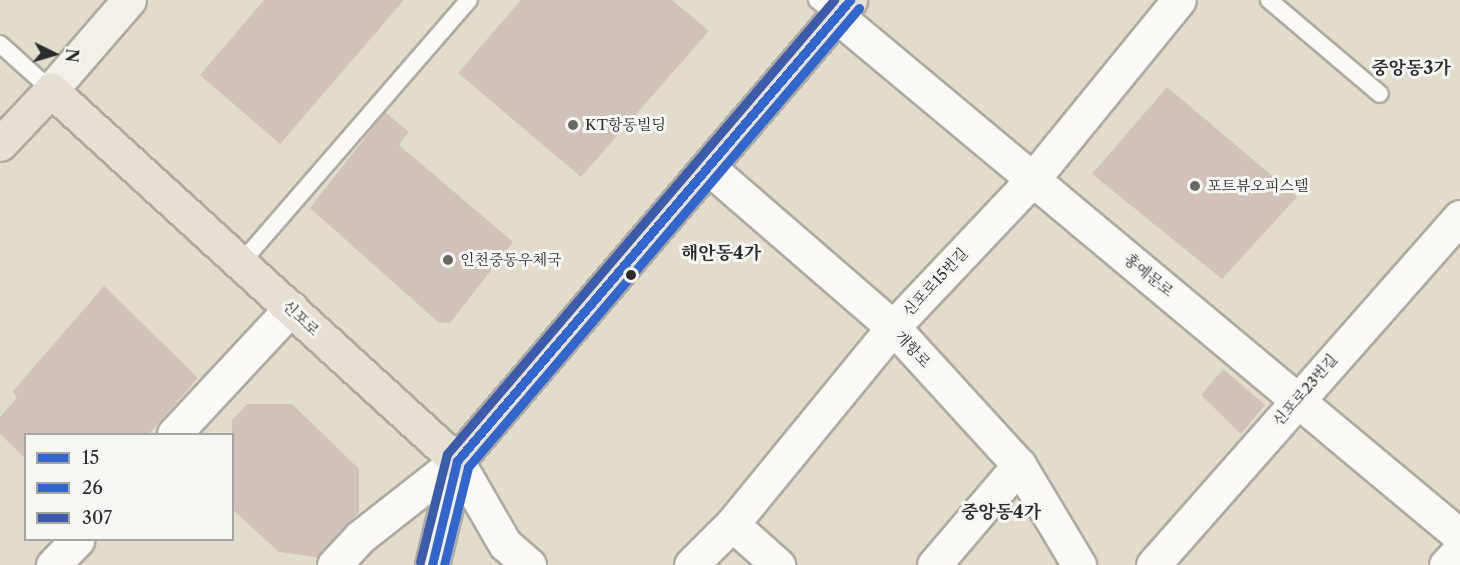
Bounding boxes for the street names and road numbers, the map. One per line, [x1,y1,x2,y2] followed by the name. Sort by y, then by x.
[899,244,971,320] street label: 신포로15번길
[1121,250,1177,300] street label: 홍예문로
[279,297,323,339] street label: 신포로
[892,327,934,371] street label: 개항로
[1269,350,1341,430] street label: 신포로23번길

